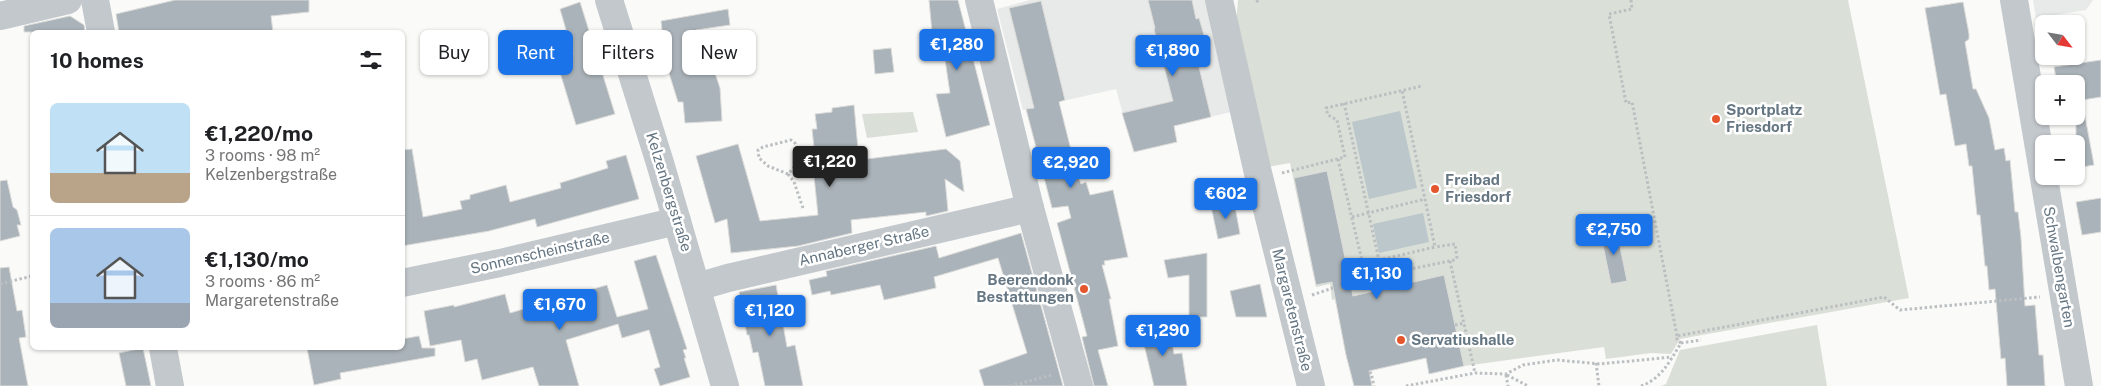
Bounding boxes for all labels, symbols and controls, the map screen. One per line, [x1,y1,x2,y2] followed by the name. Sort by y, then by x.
[2035,15,2085,65] north arrow
[2035,15,2085,185] map controls
[916,28,998,71] pin: €1,280
[420,30,488,75] chip: Buy
[498,30,573,75] chip: Rent
[583,30,672,75] chip: Filters
[682,30,756,75] chip: New
[1132,34,1214,77] pin: €1,890
[930,35,984,54] text: €1,280
[1146,41,1200,60] text: €1,890
[357,46,385,74] icon: filters
[50,48,144,73] text: 10 homes
[2035,75,2085,125] button: +
[1726,101,1802,135] place label: Sportplatz Friesdorf
[1710,113,1722,125] marker: Sportplatz Friesdorf
[205,121,313,146] text: €1,220/mo
[90,123,150,183] icon: home
[643,130,696,254] street label: Kelzenbergstraße
[2035,135,2085,185] button: −
[205,146,320,165] text: 3 rooms · 98 m²
[789,146,871,188] pin: €1,220
[1030,146,1112,189] pin: €2,920
[804,152,856,171] text: €1,220
[1043,153,1099,172] text: €2,920
[205,165,337,184] text: Kelzenbergstraße
[1445,171,1511,205] place label: Freibad Friesdorf
[1196,178,1256,220] pin: €602
[1429,183,1441,195] marker: Freibad Friesdorf
[1205,184,1247,203] text: €602
[2040,205,2079,329] street label: Schwalbengarten
[1573,214,1655,256] pin: €2,750
[1587,220,1641,239] text: €2,750
[797,222,931,269] street label: Annaberger Straße
[469,228,611,277] street label: Sonnenscheinstraße
[205,247,309,272] text: €1,130/mo
[1269,247,1316,373] street label: Margaretenstraße
[90,248,150,308] icon: home
[1336,258,1418,300] pin: €1,130
[1352,264,1402,283] text: €1,130
[976,271,1074,305] place label: Beerendonk Bestattungen
[205,272,320,291] text: 3 rooms · 86 m²
[1078,283,1090,295] marker: Beerendonk Bestattungen
[519,288,601,331] pin: €1,670
[205,291,339,310] text: Margaretenstraße
[729,294,811,337] pin: €1,120
[534,295,586,314] text: €1,670
[745,301,795,320] text: €1,120
[1122,314,1204,357] pin: €1,290
[1137,321,1190,340] text: €1,290
[1411,331,1514,348] place label: Servatiushalle
[1395,334,1407,346] marker: Servatiushalle

